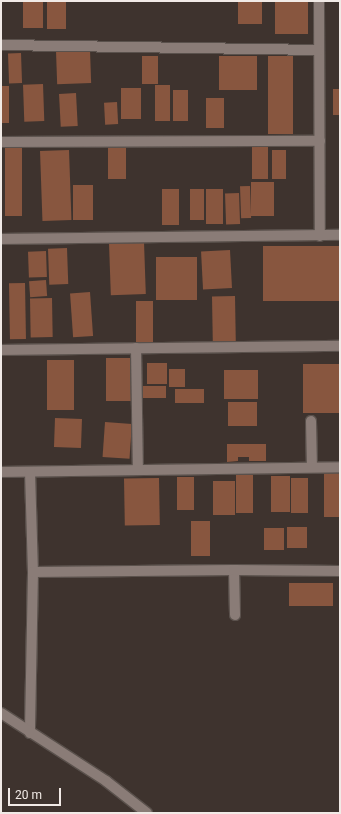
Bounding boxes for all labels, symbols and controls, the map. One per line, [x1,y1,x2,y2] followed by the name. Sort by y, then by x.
[10,780,63,806] scale bar
[15,788,42,802] text: 20 m

